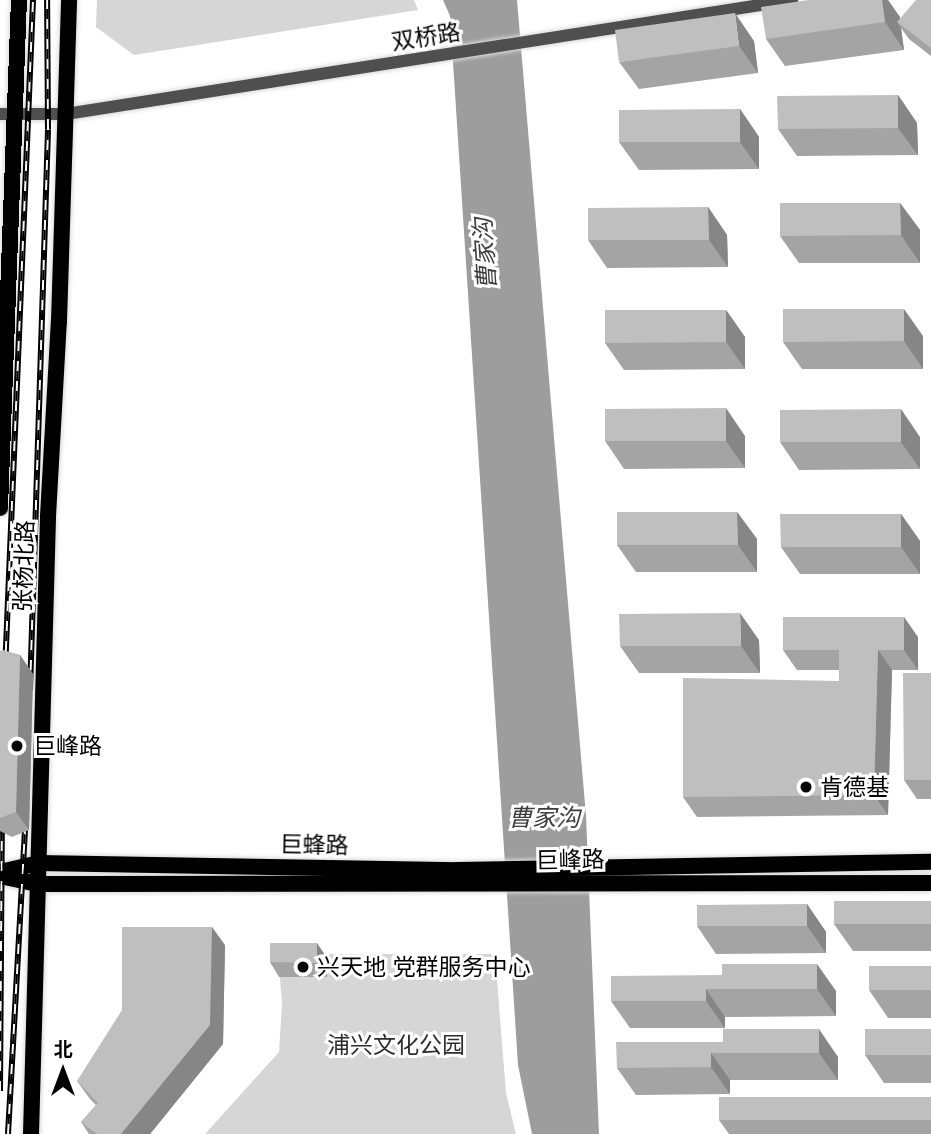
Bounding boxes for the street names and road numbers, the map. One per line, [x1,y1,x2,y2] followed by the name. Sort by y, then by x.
[390,18,462,56] street label: 双桥路
[9,520,39,612] street label: 张杨北路
[279,831,349,859] street label: 巨蜂路
[535,846,605,874] street label: 巨峰路

